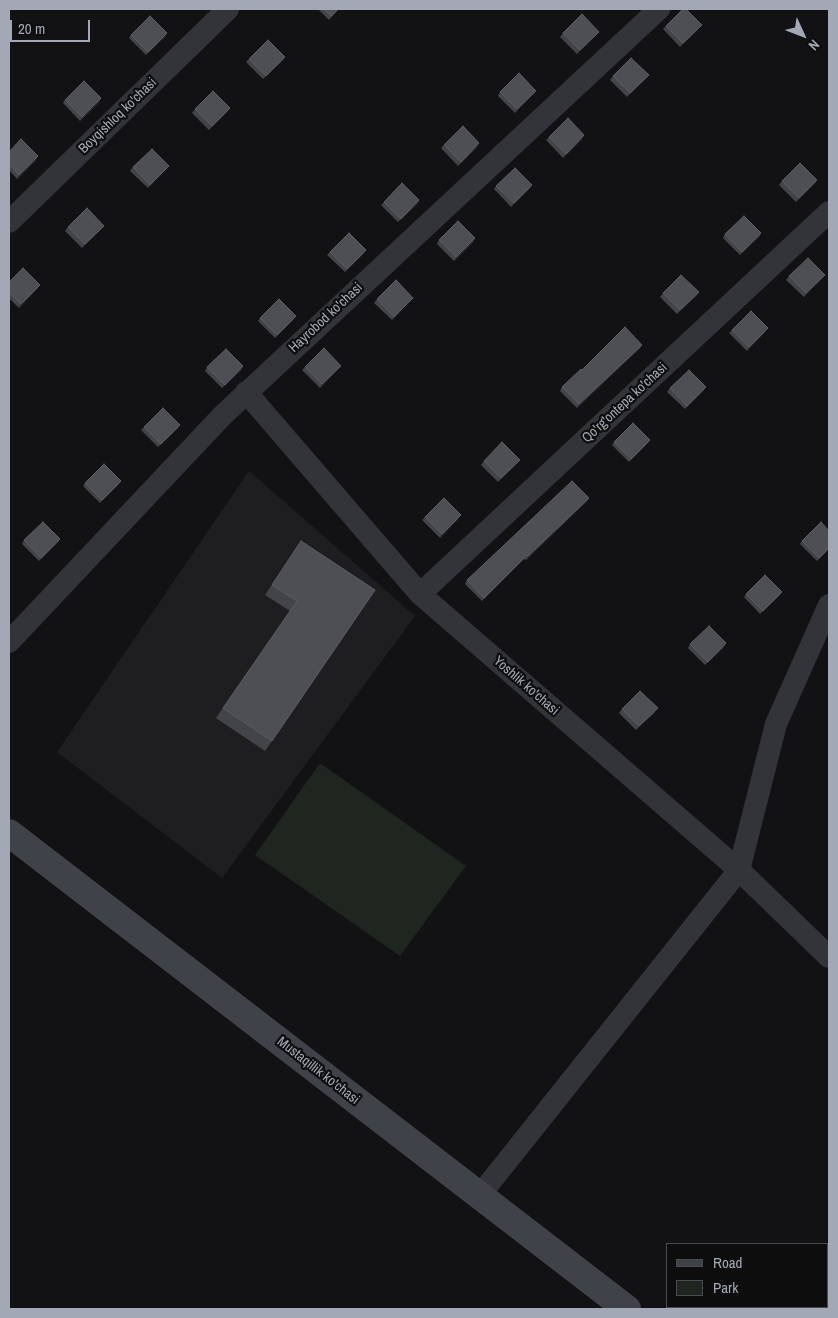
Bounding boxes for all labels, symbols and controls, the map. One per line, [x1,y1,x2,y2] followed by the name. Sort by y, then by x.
[12,10,92,42] scale bar
[778,10,828,60] north arrow
[18,18,45,39] text: 20 m
[805,36,823,54] text: N
[76,75,160,157] street label: Boyqishloq ko'chasi
[286,280,366,356] street label: Hayrobod ko'chasi
[579,359,671,447] street label: Qo'rg'ontepa ko'chasi
[490,653,562,719] street label: Yoshlik ko'chasi
[273,1034,363,1108] street label: Mustaqillik ko'chasi
[666,1243,828,1308] legend
[713,1252,742,1273] text: Road
[713,1277,738,1298] text: Park

